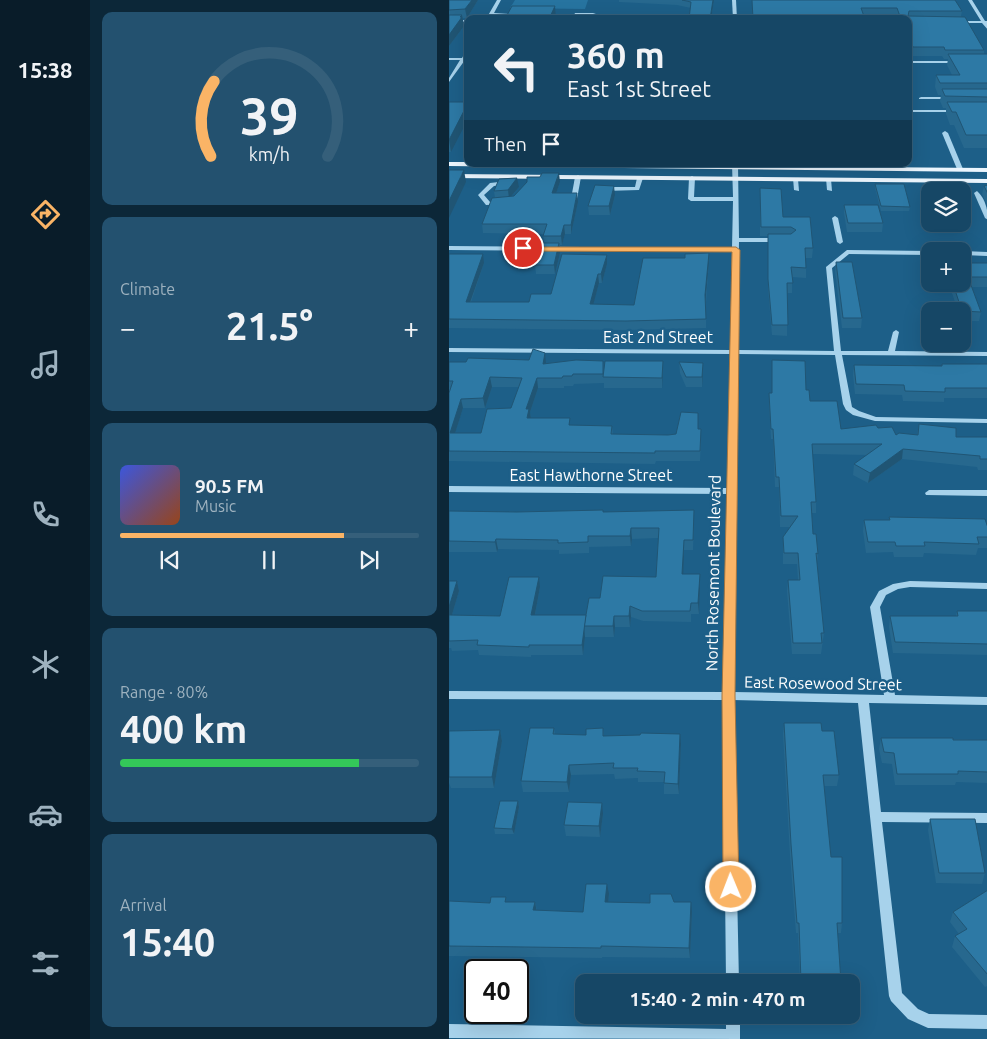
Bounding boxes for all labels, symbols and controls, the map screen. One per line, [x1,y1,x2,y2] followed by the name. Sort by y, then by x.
[484,35,549,100] icon: left
[567,35,665,75] text: 360 m
[17,57,73,82] text: 15:38
[567,76,711,101] text: East 1st Street
[240,87,299,145] text: 39
[537,130,565,158] icon: arrive
[484,133,527,155] text: Then
[249,144,290,164] text: km/h
[921,182,971,352] map controls
[921,182,971,232] button: layers
[28,197,63,232] icon: directions
[502,227,544,269] pin
[509,234,537,262] icon: arrive
[921,242,971,292] button: +
[120,280,175,298] text: Climate
[921,302,971,352] button: −
[226,305,313,347] text: 21.5°
[120,312,136,343] text: −
[403,312,419,343] text: +
[603,328,714,346] street label: East 2nd Street
[28,347,63,382] icon: music
[509,466,673,484] street label: East Hawthorne Street
[195,475,264,497] text: 90.5 FM
[702,475,724,671] street label: North Rosemont Boulevard
[28,497,63,532] icon: phone
[195,497,236,515] text: Music
[156,546,184,574] icon: previous
[255,546,283,574] icon: pause
[355,546,383,574] icon: next
[28,647,63,682] icon: climate
[744,673,903,693] street label: East Rosewood Street
[120,683,208,701] text: Range · 80%
[120,708,247,750] text: 400 km
[28,797,63,832] icon: car
[704,860,756,912] position arrow
[120,896,167,914] text: Arrival
[120,921,215,963] text: 15:40
[28,946,63,981] icon: filters
[464,959,529,1024] speed limit sign: 40
[630,988,805,1010] text: 15:40 · 2 min · 470 m

